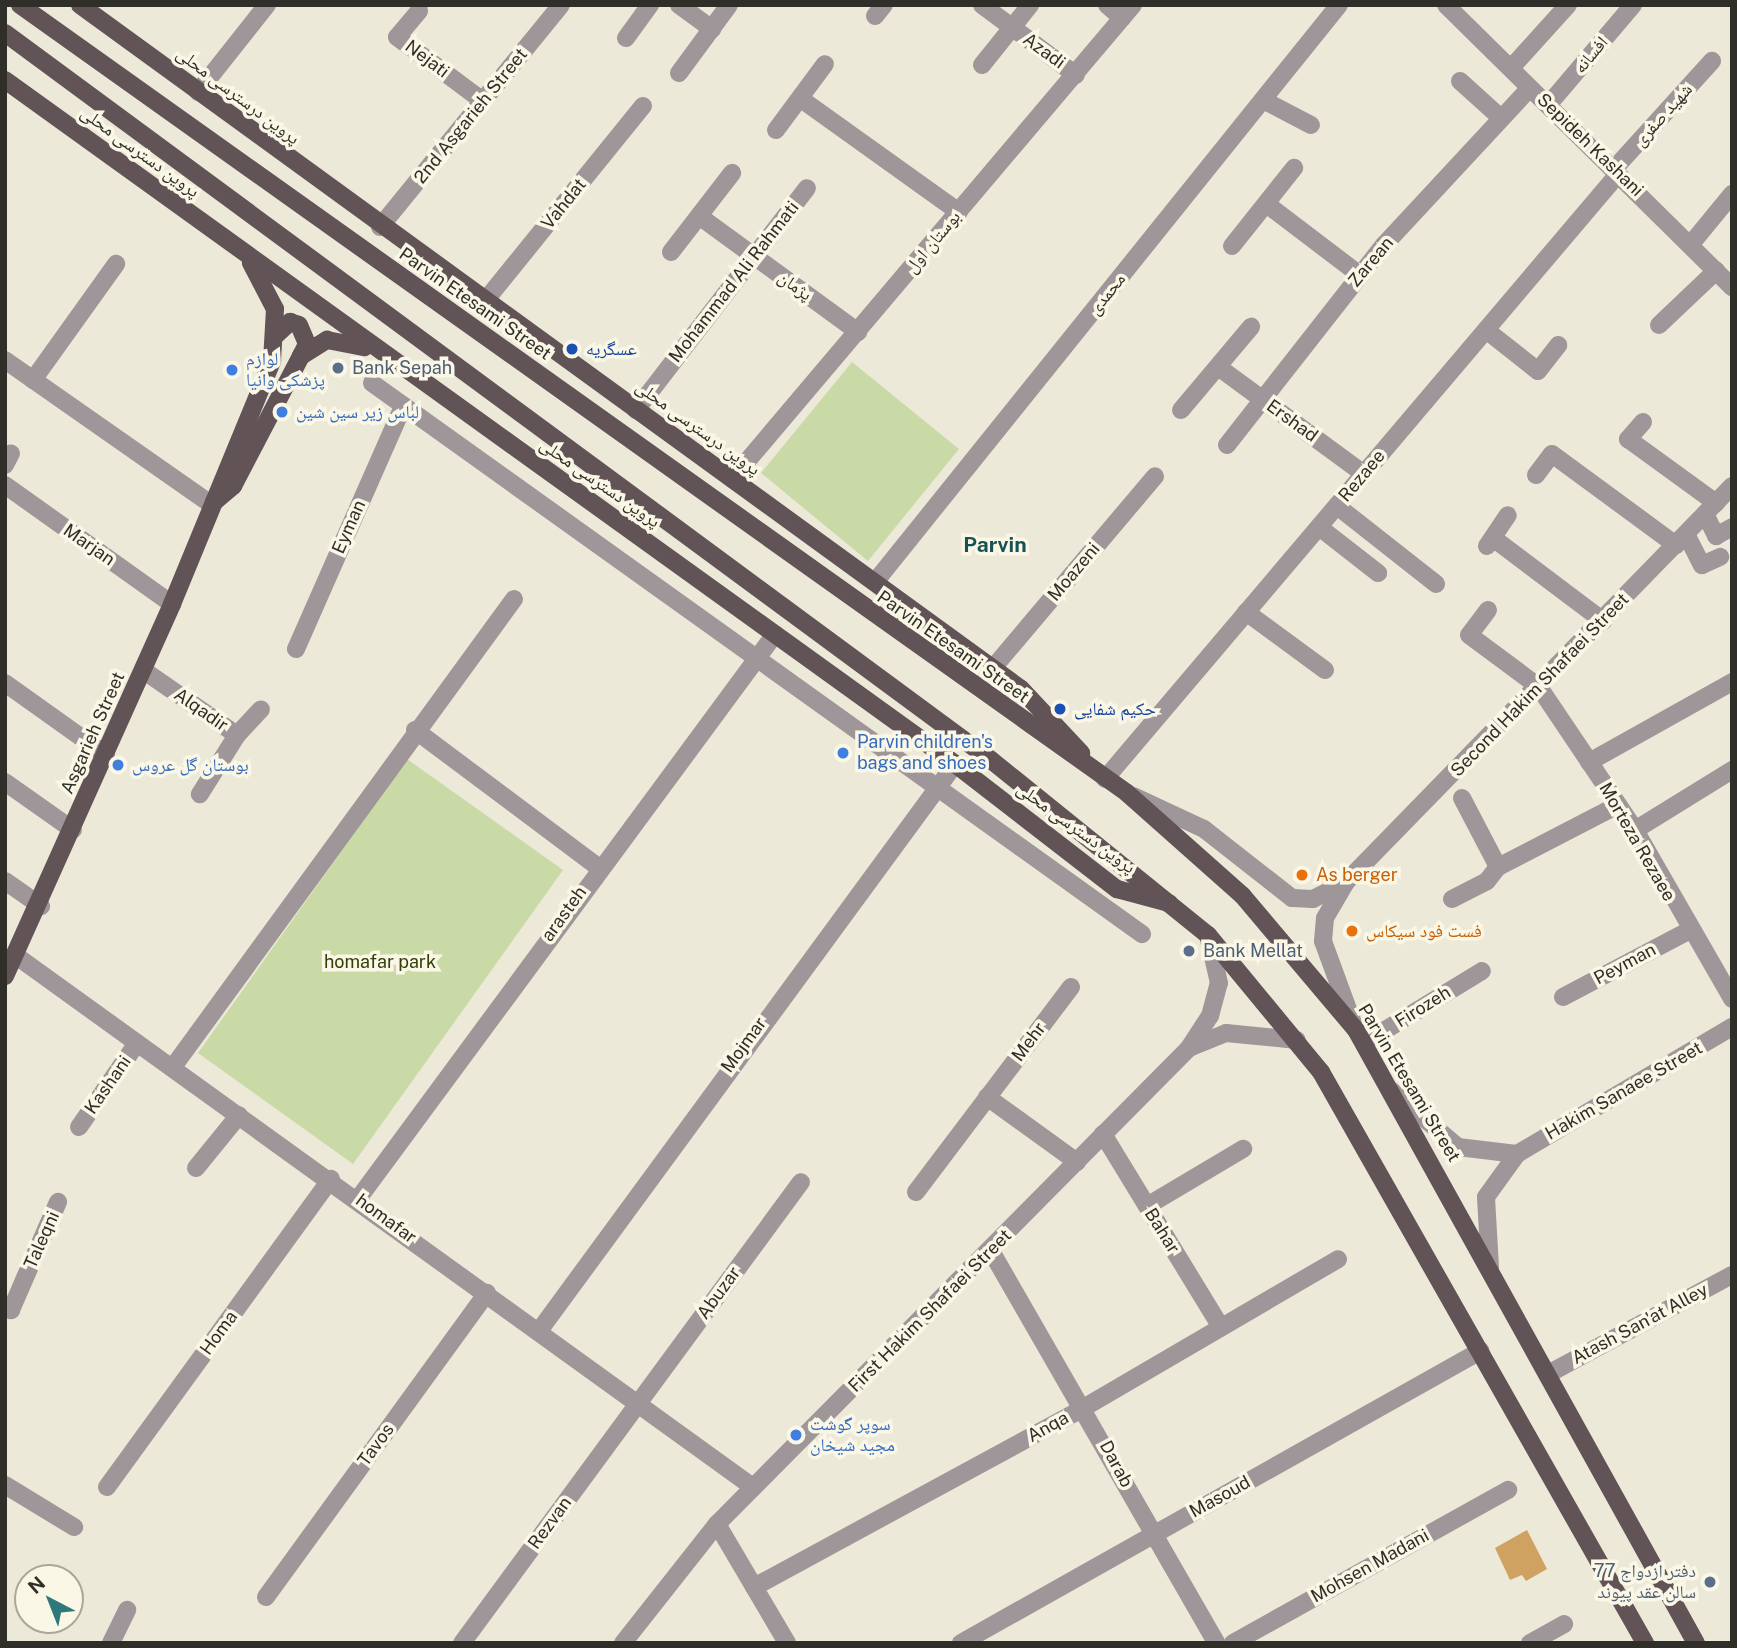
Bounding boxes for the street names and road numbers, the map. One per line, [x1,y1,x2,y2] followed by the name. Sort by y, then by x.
[1019,28,1069,74] street label: Azadi
[1569,32,1613,78] street label: افسانه
[401,36,453,82] street label: Nejati
[172,43,304,149] street label: پروین درسترسی محلی
[410,44,532,188] street label: 2nd Asgarieh Street
[1629,79,1697,151] street label: شهید صفری
[1532,89,1648,201] street label: Sepideh Kashani
[76,102,204,202] street label: پروین دسترسی محلی
[537,174,591,234] street label: Vahdat
[664,197,804,367] street label: Mohammad Ali Rahmati
[901,206,965,278] street label: بوستان اول
[1344,233,1398,291] street label: Zarean
[395,243,555,365] street label: Parvin Etesami Street
[774,266,816,306] street label: پژمان
[1084,269,1130,319] street label: محمدی
[632,376,764,480] street label: پروین درسترسی محلی
[1262,395,1322,447] street label: Ershad
[536,434,664,532] street label: پروین دسترسی محلی
[1334,446,1390,506] street label: Rezaee
[328,497,370,557] street label: Eyman
[59,520,119,570] street label: Marjan
[1043,538,1105,606] street label: Moazeni
[873,586,1033,708] street label: Parvin Etesami Street
[1447,589,1633,781] street label: Second Hakim Shafaei Street
[56,669,130,797] street label: Asgarieh Street
[170,684,232,736] street label: Alqadir
[1012,778,1140,878] street label: پروین دسترسی محلی
[1594,779,1680,905] street label: Morteza Rezaee
[537,882,591,946] street label: arasteh
[1590,939,1660,989] street label: Peyman
[1391,982,1455,1032] street label: Firozeh
[1353,1000,1465,1166] street label: Parvin Etesami Street
[717,1013,771,1077] street label: Mojmar
[1007,1018,1051,1066] street label: Mehr
[1542,1037,1706,1145] street label: Hakim Sanaee Street
[80,1052,136,1118] street label: Kashani
[351,1190,421,1248] street label: homafar
[1140,1204,1184,1258] street label: Bahar
[20,1208,64,1272] street label: Taleqni
[844,1225,1016,1397] street label: First Hakim Shafaei Street
[693,1263,745,1323] street label: Abuzar
[1568,1279,1712,1369] street label: Atash San'at Alley
[196,1307,242,1359] street label: Homa
[1024,1407,1072,1447] street label: Anqa
[353,1419,399,1471] street label: Tavos
[1095,1437,1137,1491] street label: Darab
[1186,1472,1254,1522] street label: Masoud
[524,1493,576,1553] street label: Rezvan
[1307,1525,1433,1607] street label: Mohsen Madani

